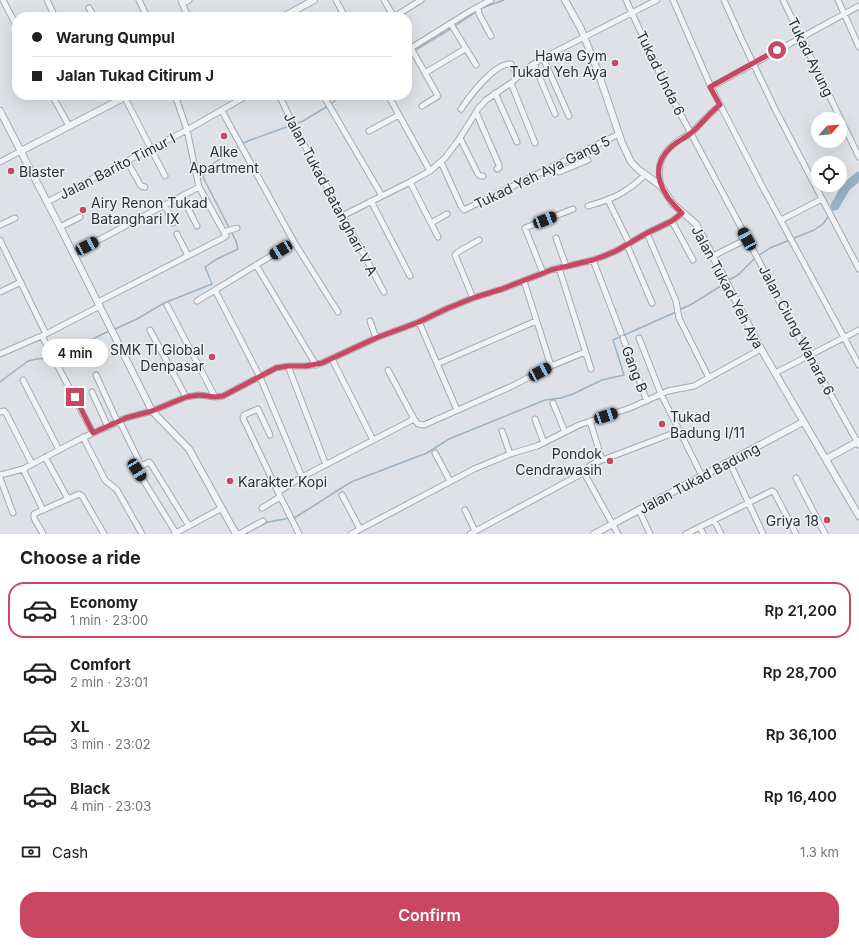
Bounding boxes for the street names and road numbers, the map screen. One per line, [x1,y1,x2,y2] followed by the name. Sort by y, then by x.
[784,15,838,99] street label: Tukad Ayung
[633,28,689,118] street label: Tukad Unda 6
[281,110,381,279] street label: Jalan Tukad Batanghari V A
[56,129,178,203] street label: Jalan Barito Timur I
[471,132,613,212] street label: Tukad Yeh Aya Gang 5
[688,223,768,351] street label: Jalan Tukad Yeh Aya
[755,262,839,398] street label: Jalan Ciung Wanara 6
[618,343,652,395] street label: Gang B
[636,439,762,517] street label: Jalan Tukad Badung

